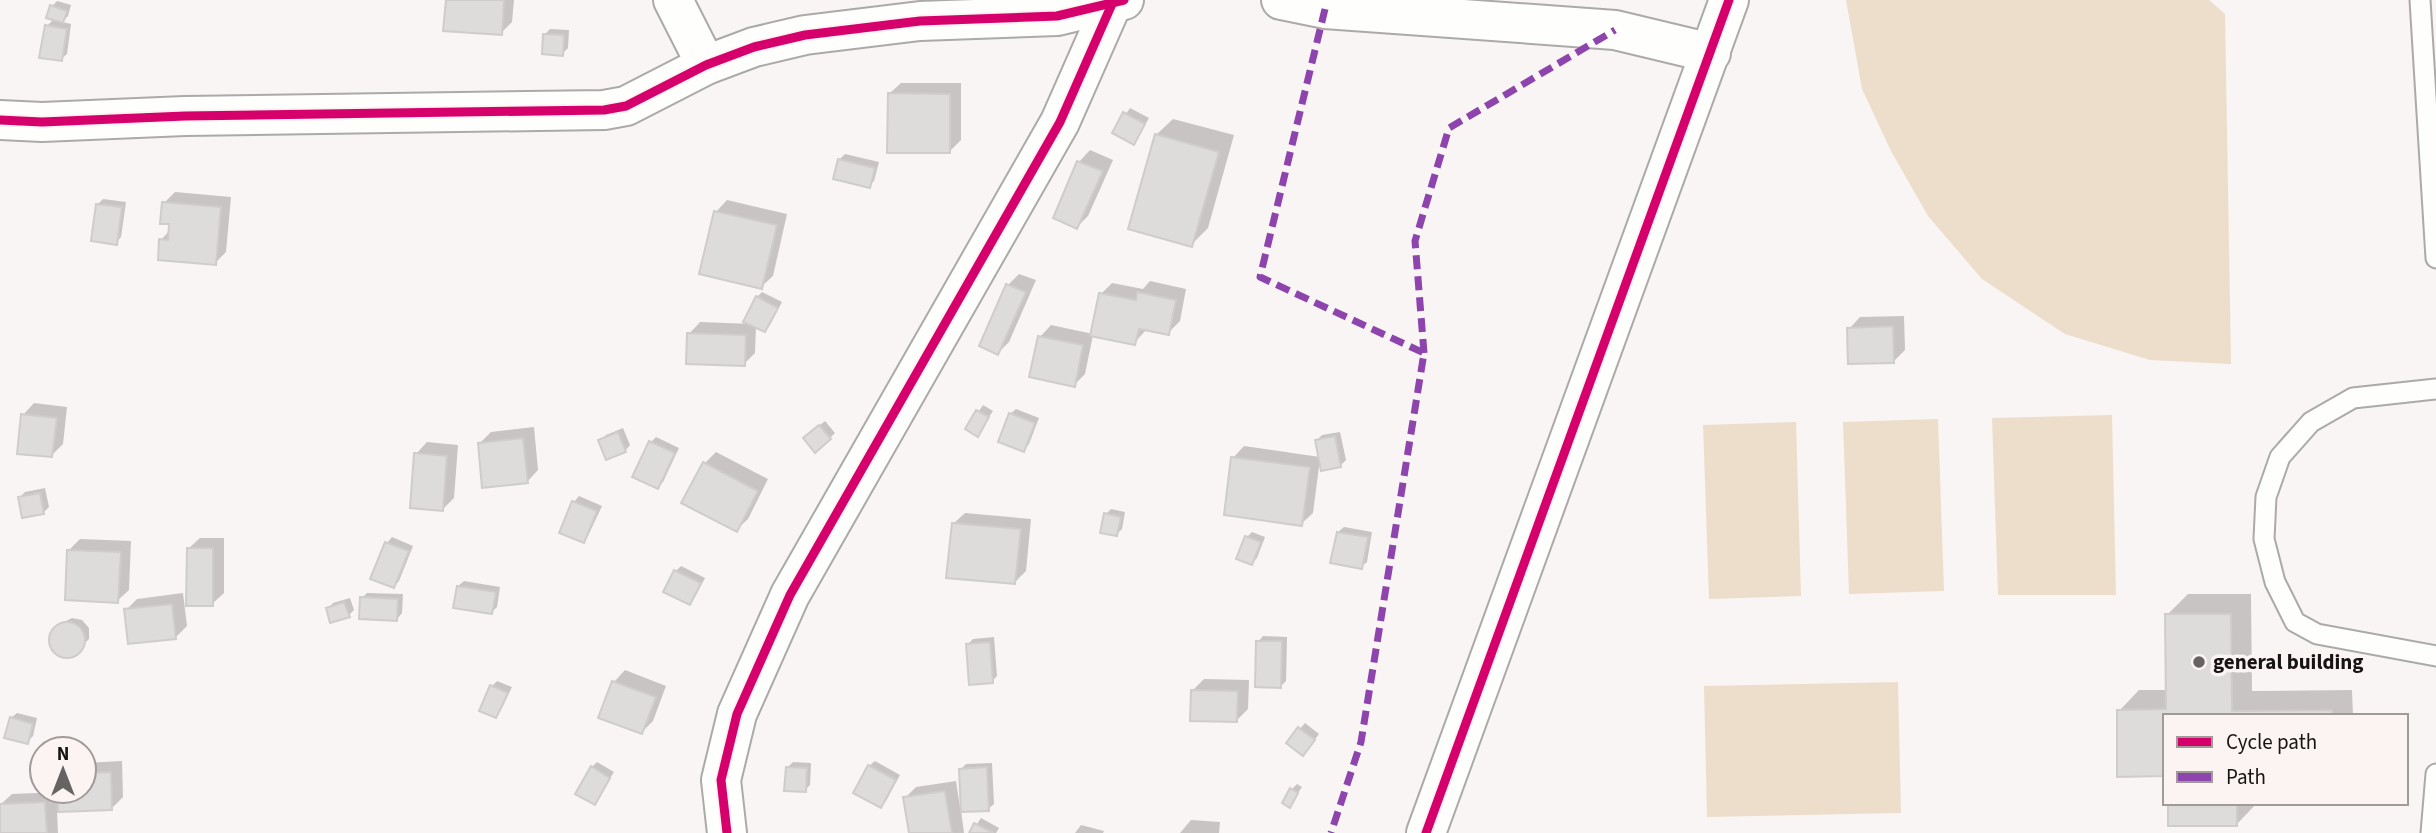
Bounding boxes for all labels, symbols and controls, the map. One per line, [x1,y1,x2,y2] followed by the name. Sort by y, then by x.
[2213,647,2363,677] place label: general building
[2191,654,2207,670] marker: general building
[2163,714,2408,805] legend
[2226,727,2317,757] text: Cycle path
[28,735,98,805] north arrow
[57,741,69,768] text: N
[2226,762,2266,792] text: Path

